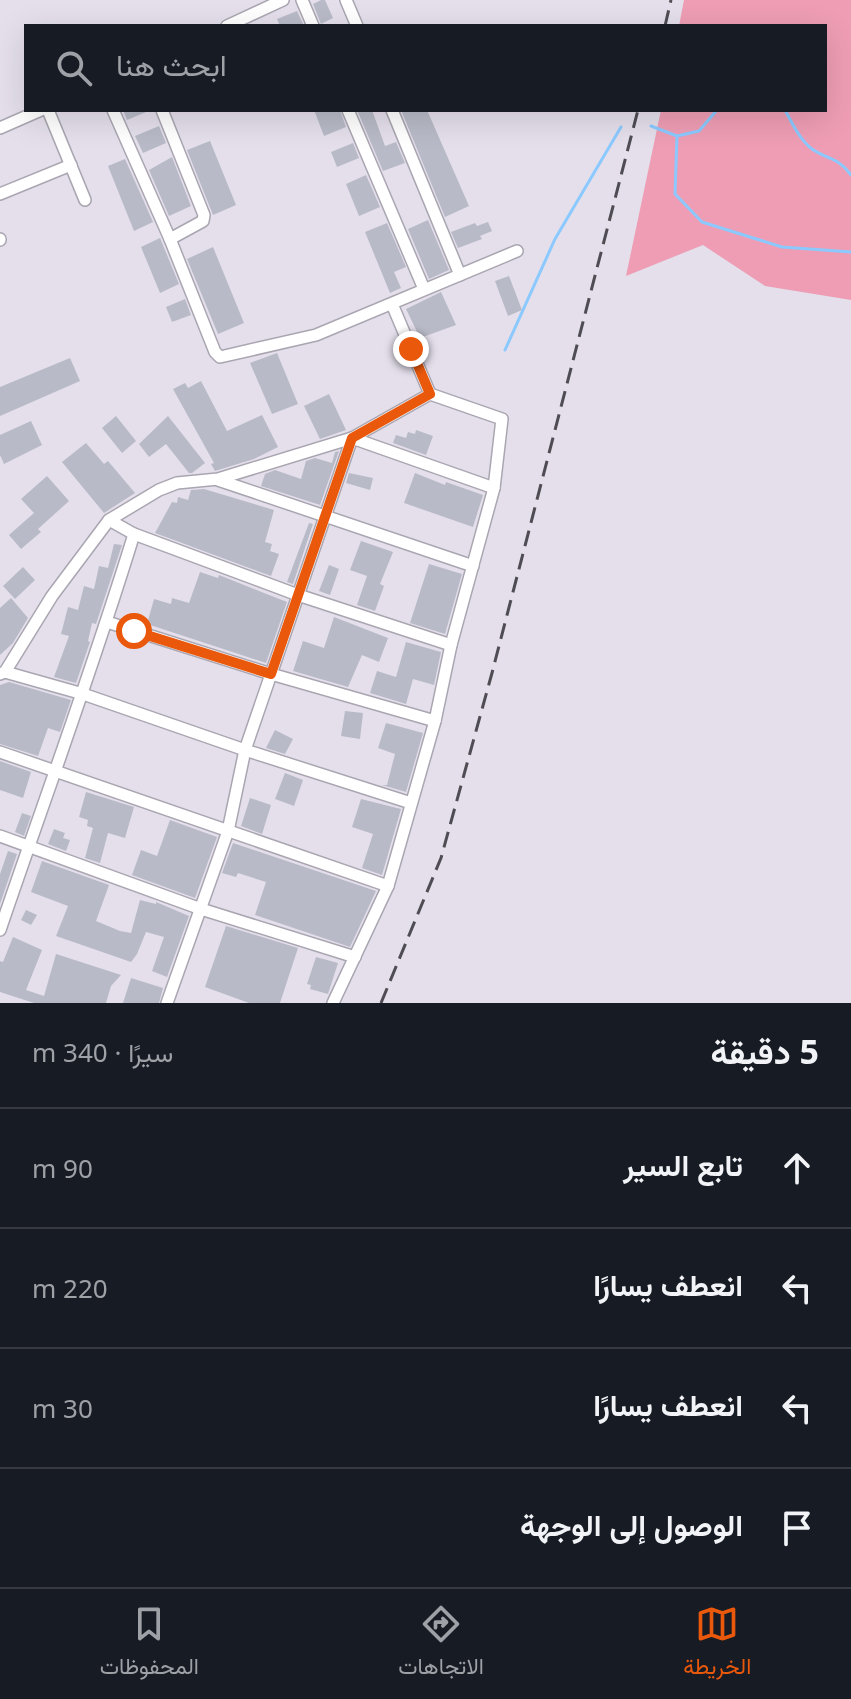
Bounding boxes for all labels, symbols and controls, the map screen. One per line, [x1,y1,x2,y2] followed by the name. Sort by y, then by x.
[24,24,827,112] search box
[116,44,227,85] text: ابحث هنا
[52,46,96,90] icon: search
[393,331,429,367] route end
[116,613,152,649] route start
[711,1028,819,1074] text: 5 دقيقة
[32,1034,173,1070] text: سيرًا · 340 m
[623,1144,743,1185] text: تابع السير
[775,1146,819,1190] icon: ahead
[32,1150,93,1186] text: 90 m
[593,1264,743,1305] text: انعطف يسارًا
[775,1266,819,1310] icon: left
[32,1270,108,1306] text: 220 m
[593,1384,743,1425] text: انعطف يسارًا
[775,1386,819,1430] icon: left
[32,1390,93,1426] text: 30 m
[520,1504,743,1545] text: الوصول إلى الوجهة
[775,1506,819,1550] icon: arrive
[100,1602,199,1686] tab: المحفوظات
[398,1602,484,1686] tab: الاتجاهات
[683,1602,751,1686] tab: الخريطة

